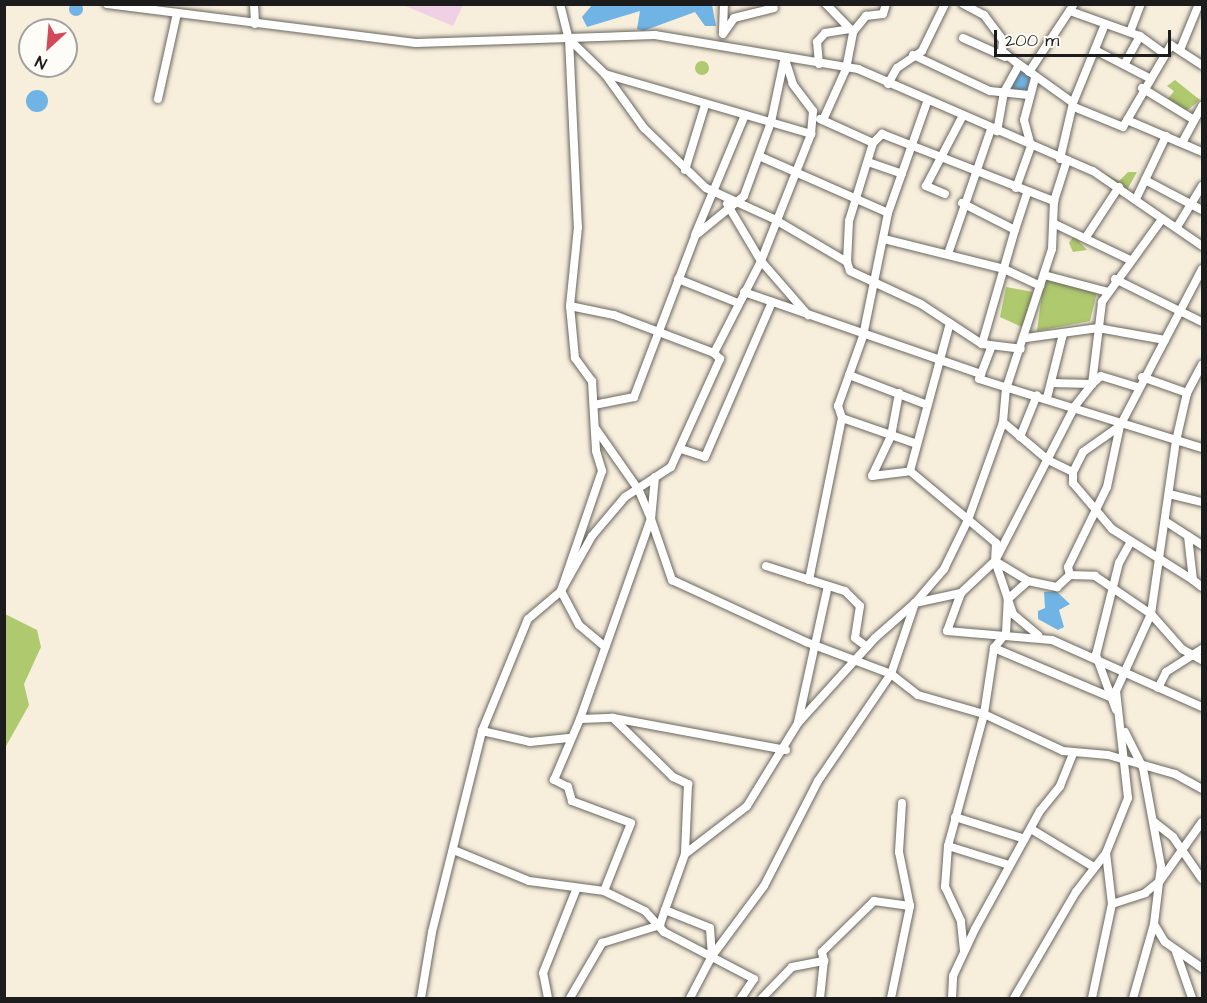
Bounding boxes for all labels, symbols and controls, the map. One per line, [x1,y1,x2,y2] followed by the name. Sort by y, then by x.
[18,18,78,78] north arrow
[997,18,1174,56] scale bar
[1005,28,1059,53] text: 200 m
[32,50,50,74] text: N

